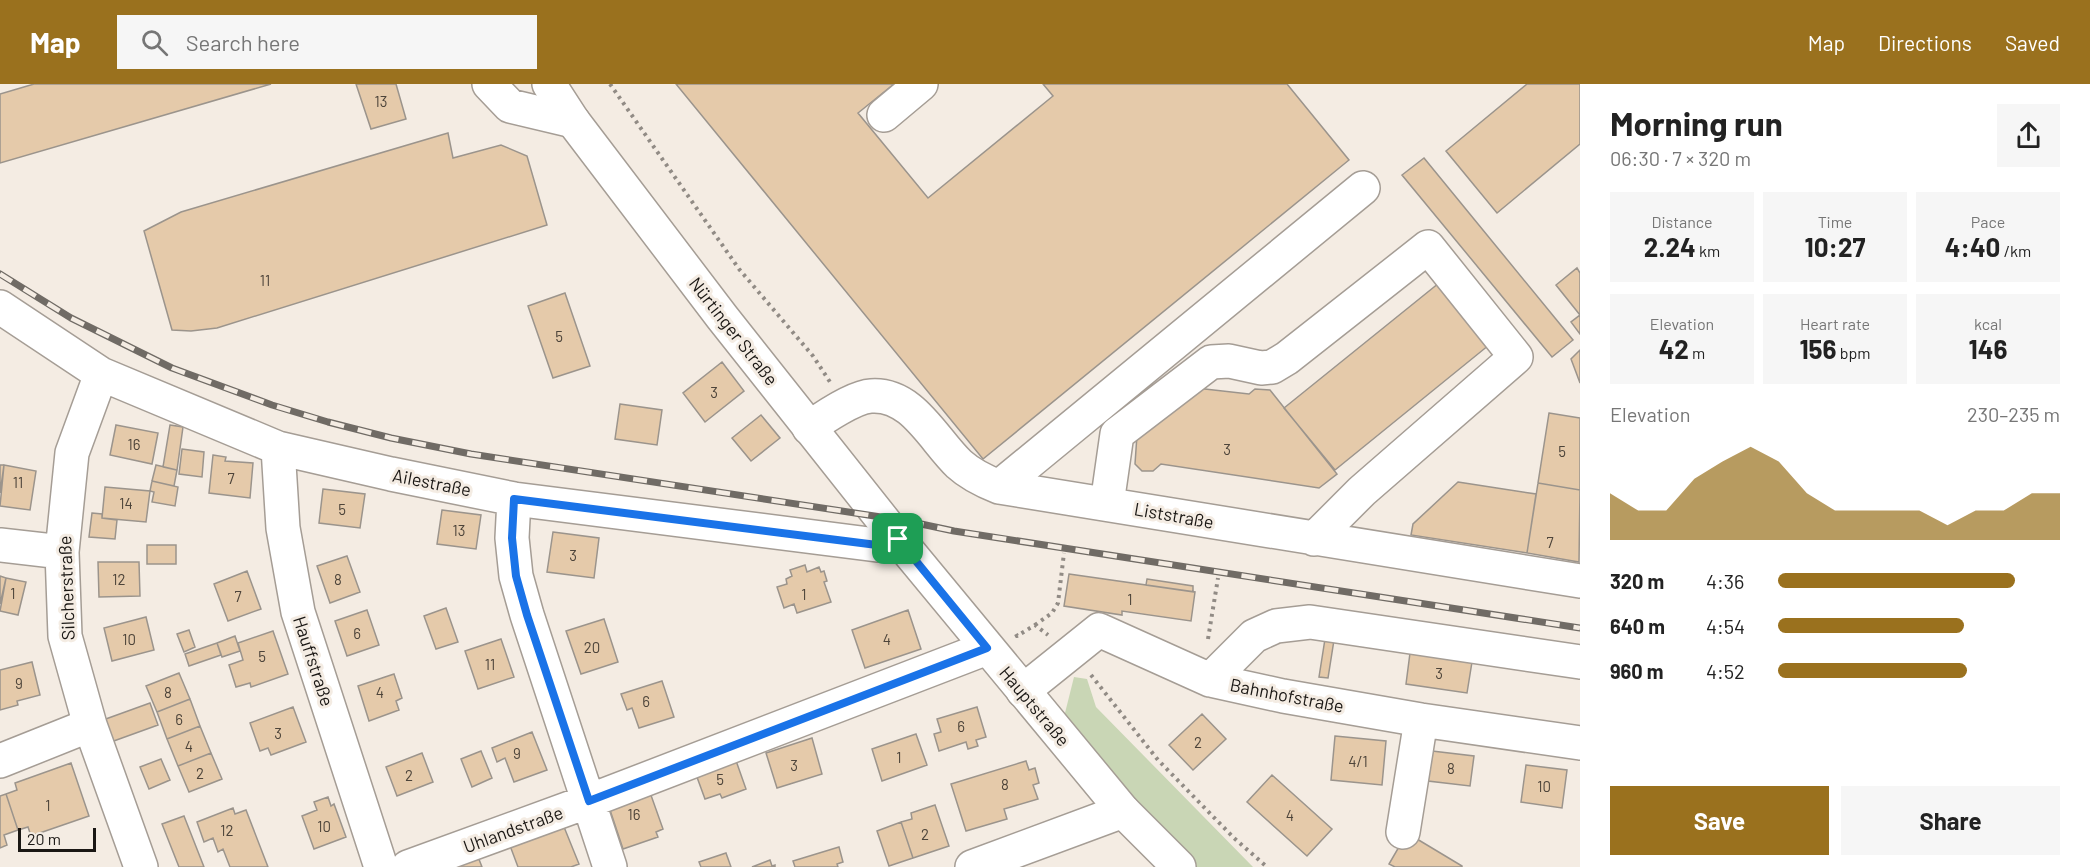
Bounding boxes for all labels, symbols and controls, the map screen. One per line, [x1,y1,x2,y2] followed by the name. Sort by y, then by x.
[117,15,537,69] search box
[30,25,81,59] text: Map
[138,26,171,59] icon: search
[186,29,300,55] text: Search here
[1808,30,1845,55] text: Map
[1878,30,1972,55] text: Directions
[2005,30,2060,55] text: Saved
[375,92,387,110] house number: 13
[1610,103,1783,143] text: Morning run
[1997,104,2060,167] button: share
[1610,146,1751,170] text: 06:30 · 7 × 320 m
[1652,212,1712,231] text: Distance
[1818,212,1852,231] text: Time
[1971,212,2005,231] text: Pace
[1644,231,1696,262] text: 2.24
[1805,231,1865,262] text: 10:27
[1945,231,2000,262] text: 4:40
[1696,241,1720,260] text: km
[2000,241,2031,260] text: /km
[260,271,270,289] house number: 11
[685,272,783,390] street label: Nürtinger Straße
[1650,314,1714,333] text: Elevation
[1800,314,1870,333] text: Heart rate
[1974,314,2002,333] text: kcal
[555,327,563,345] house number: 5
[1659,333,1689,364] text: 42
[1799,333,1837,364] text: 156
[1969,333,2007,364] text: 146
[1689,343,1705,362] text: m
[1837,343,1871,362] text: bpm
[710,383,718,401] house number: 3
[1610,402,1691,426] text: Elevation
[1967,402,2060,426] text: 230–235 m
[128,435,140,453] house number: 16
[1223,440,1231,458] house number: 3
[1558,442,1566,460] house number: 5
[391,464,473,500] street label: Ailestraße
[227,469,235,487] house number: 7
[13,473,23,491] house number: 11
[119,494,133,512] house number: 14
[1132,497,1216,533] street label: Liststraße
[338,500,346,518] house number: 5
[872,513,923,564] pin
[453,521,465,539] house number: 13
[881,522,914,555] icon: arrive
[1546,533,1554,551] house number: 7
[53,535,79,641] street label: Silcherstraße
[569,546,577,564] house number: 3
[1610,569,1664,593] text: 320 m
[1706,569,1744,593] text: 4:36
[112,570,126,588] house number: 12
[334,570,342,588] house number: 8
[10,584,16,602] house number: 1
[801,585,807,603] house number: 1
[234,587,242,605] house number: 7
[1127,590,1133,608] house number: 1
[289,613,339,709] street label: Hauffstraße
[1610,614,1665,638] text: 640 m
[1706,614,1745,638] text: 4:54
[353,624,361,642] house number: 6
[122,630,136,648] house number: 10
[883,630,891,648] house number: 4
[584,638,600,656] house number: 20
[258,647,266,665] house number: 5
[485,655,495,673] house number: 11
[1610,659,1663,683] text: 960 m
[1706,659,1745,683] text: 4:52
[995,662,1075,750] street label: Hauptstraße
[1435,664,1443,682] house number: 3
[1228,673,1346,717] street label: Bahnhofstraße
[15,674,23,692] house number: 9
[164,683,172,701] house number: 8
[376,683,384,701] house number: 4
[642,692,650,710] house number: 6
[175,710,183,728] house number: 6
[957,717,965,735] house number: 6
[274,724,282,742] house number: 3
[1194,733,1202,751] house number: 2
[185,737,193,755] house number: 4
[513,744,521,762] house number: 9
[896,748,902,766] house number: 1
[1348,752,1368,770] house number: 4/1
[790,756,798,774] house number: 3
[1447,759,1455,777] house number: 8
[196,764,204,782] house number: 2
[405,766,413,784] house number: 2
[716,770,724,788] house number: 5
[1001,775,1009,793] house number: 8
[1537,777,1551,795] house number: 10
[1610,786,1829,855] button: Save
[1841,786,2060,855] button: Share
[45,796,51,814] house number: 1
[460,801,566,857] street label: Uhlandstraße
[628,805,640,823] house number: 16
[1286,806,1294,824] house number: 4
[317,817,331,835] house number: 10
[220,821,234,839] house number: 12
[18,825,96,852] scale bar
[921,825,929,843] house number: 2
[27,829,61,848] text: 20 m

